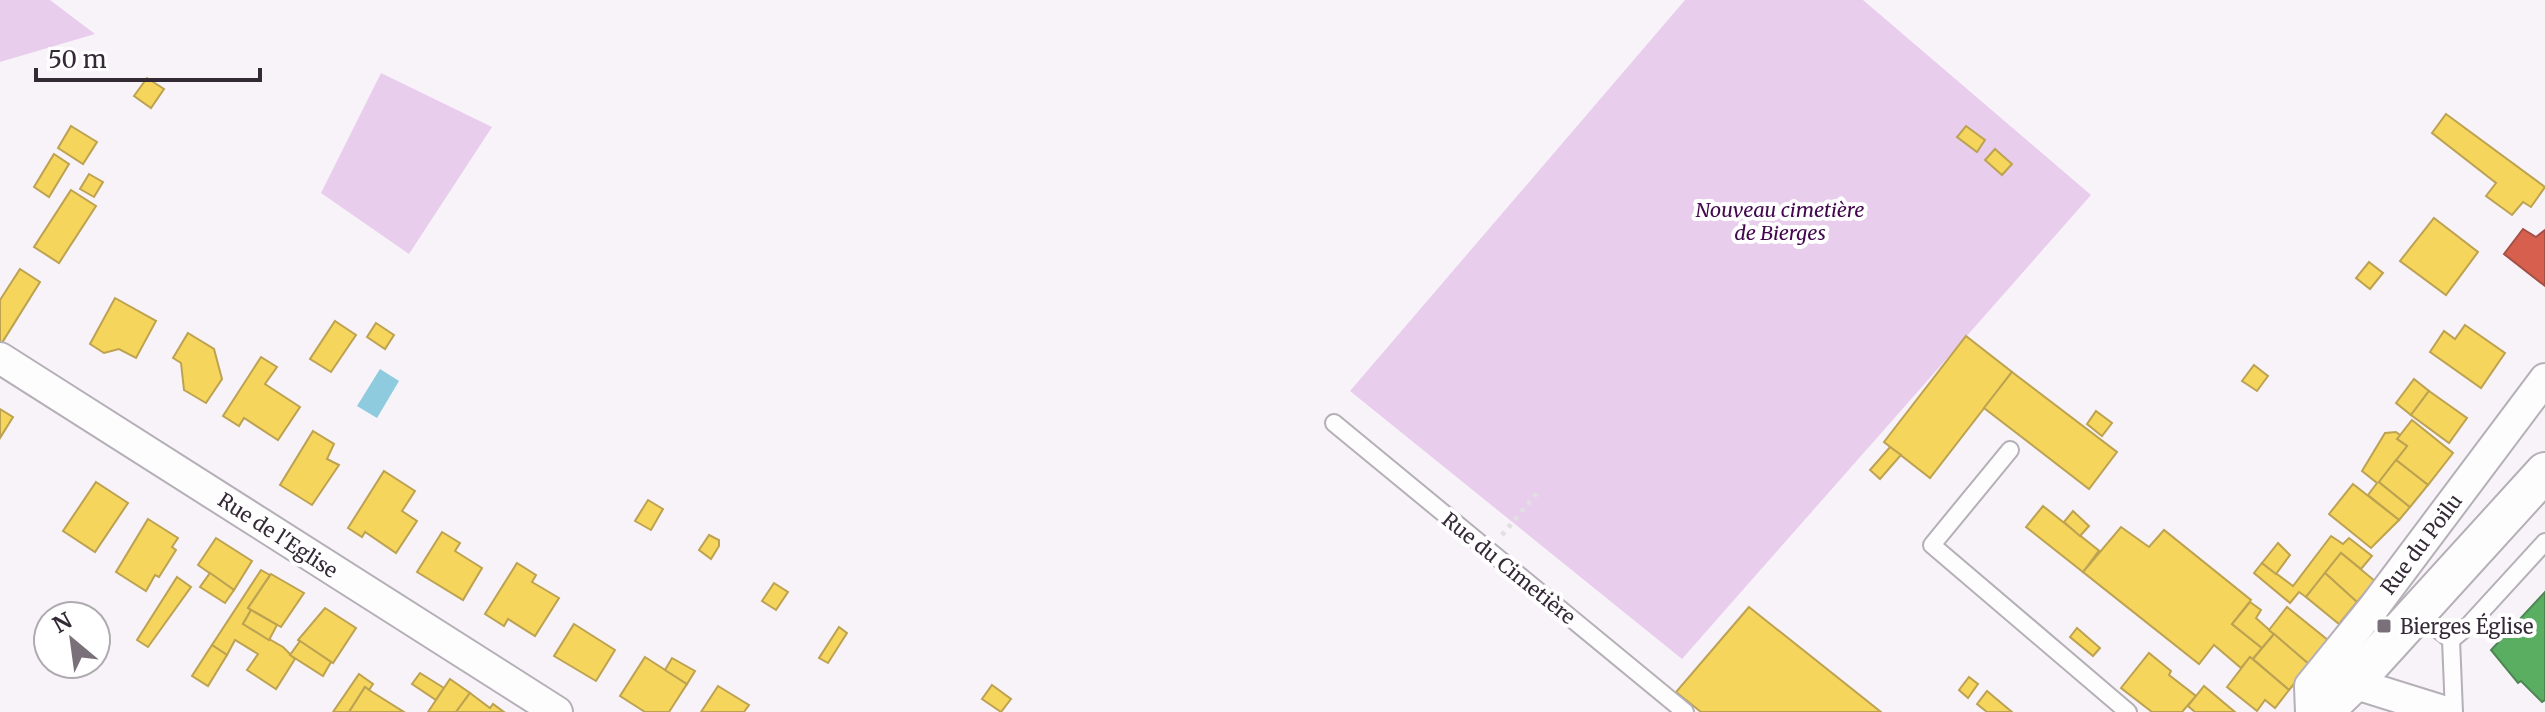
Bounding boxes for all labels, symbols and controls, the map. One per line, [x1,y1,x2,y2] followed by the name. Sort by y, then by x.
[36,32,260,82] scale bar
[48,44,107,75] text: 50 m
[1696,197,1864,245] park label: Nouveau cimetière de Bierges
[214,487,342,583] street label: Rue de l'Eglise
[2375,489,2467,599] street label: Rue du Poilu
[1437,507,1581,629] street label: Rue du Cimetière
[32,600,112,680] north arrow
[48,606,77,639] text: N
[2400,612,2533,639] place label: Bierges Église
[2375,617,2393,635] marker: Bierges Église

